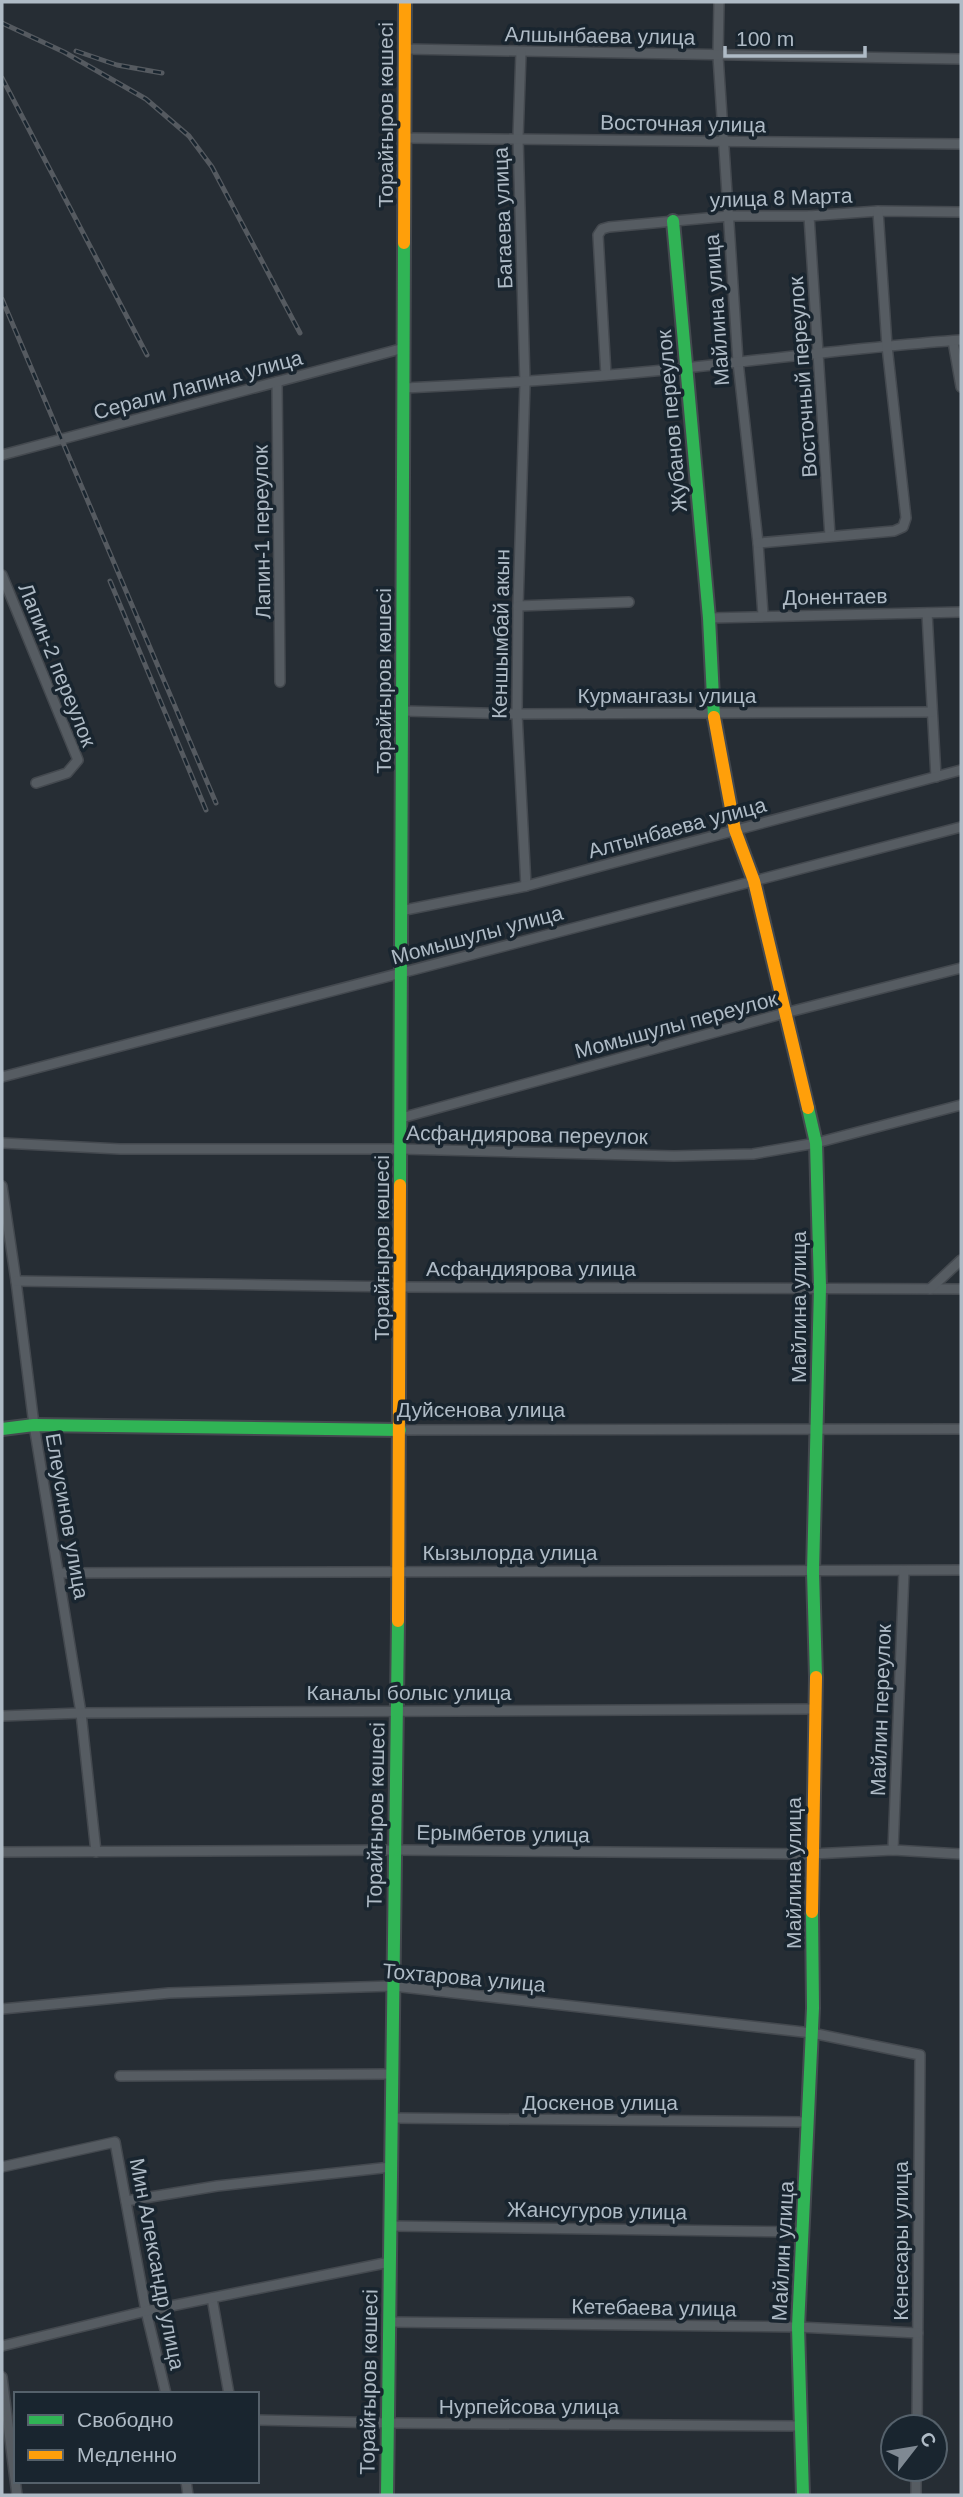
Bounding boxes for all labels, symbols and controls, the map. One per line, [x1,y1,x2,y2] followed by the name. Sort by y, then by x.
[725,14,865,58] scale bar
[374,22,397,208] street label: Торайғыров көшесі
[504,22,696,49] street label: Алшынбаева улица
[736,27,794,50] text: 100 m
[600,111,766,136] street label: Восточная улица
[489,146,516,289] street label: Багаева улица
[709,184,853,211] street label: улица 8 Марта
[700,233,733,387] street label: Майлина улица
[784,275,821,478] street label: Восточный переулок
[652,328,691,513] street label: Жубанов переулок
[91,345,305,424] street label: Серали Лапина улица
[248,444,275,619] street label: Лапин-1 переулок
[488,549,513,719] street label: Кеншымбай акын
[14,580,101,751] street label: Лапин-2 переулок
[782,584,888,609] street label: Донентаев
[372,588,395,774] street label: Торайғыров көшесі
[578,684,757,707] street label: Курмангазы улица
[585,793,769,862] street label: Алтынбаева улица
[389,900,566,968] street label: Момышулы улица
[572,986,780,1063] street label: Момышулы переулок
[406,1121,649,1148] street label: Асфандиярова переулок
[370,1155,393,1341] street label: Торайғыров көшесі
[787,1231,810,1383] street label: Майлина улица
[426,1257,636,1280] street label: Асфандиярова улица
[397,1398,566,1421] street label: Дуйсенова улица
[42,1431,93,1601] street label: Елеусинов улица
[423,1541,598,1564] street label: Кызылорда улица
[866,1623,895,1796] street label: Майлин переулок
[306,1681,512,1704] street label: Каналы болыс улица
[362,1722,389,1908] street label: Торайғыров көшесі
[782,1797,805,1949] street label: Майлина улица
[416,1820,590,1847] street label: Ерымбетов улица
[382,1959,547,1996] street label: Тохтарова улица
[522,2091,678,2114] street label: Доскенов улица
[126,2156,189,2372] street label: Мин Александр улица
[889,2161,912,2321] street label: Кенесары улица
[767,2180,798,2322] street label: Майлин улица
[507,2197,687,2224] street label: Жансугуров улица
[355,2289,382,2475] street label: Торайғыров көшесі
[571,2295,737,2320] street label: Кетебаева улица
[14,2392,259,2483] legend
[439,2395,620,2418] street label: Нурпейсова улица
[77,2408,174,2431] text: Свободно
[879,2413,949,2483] north arrow
[916,2428,941,2451] text: С
[77,2443,177,2466] text: Медленно

